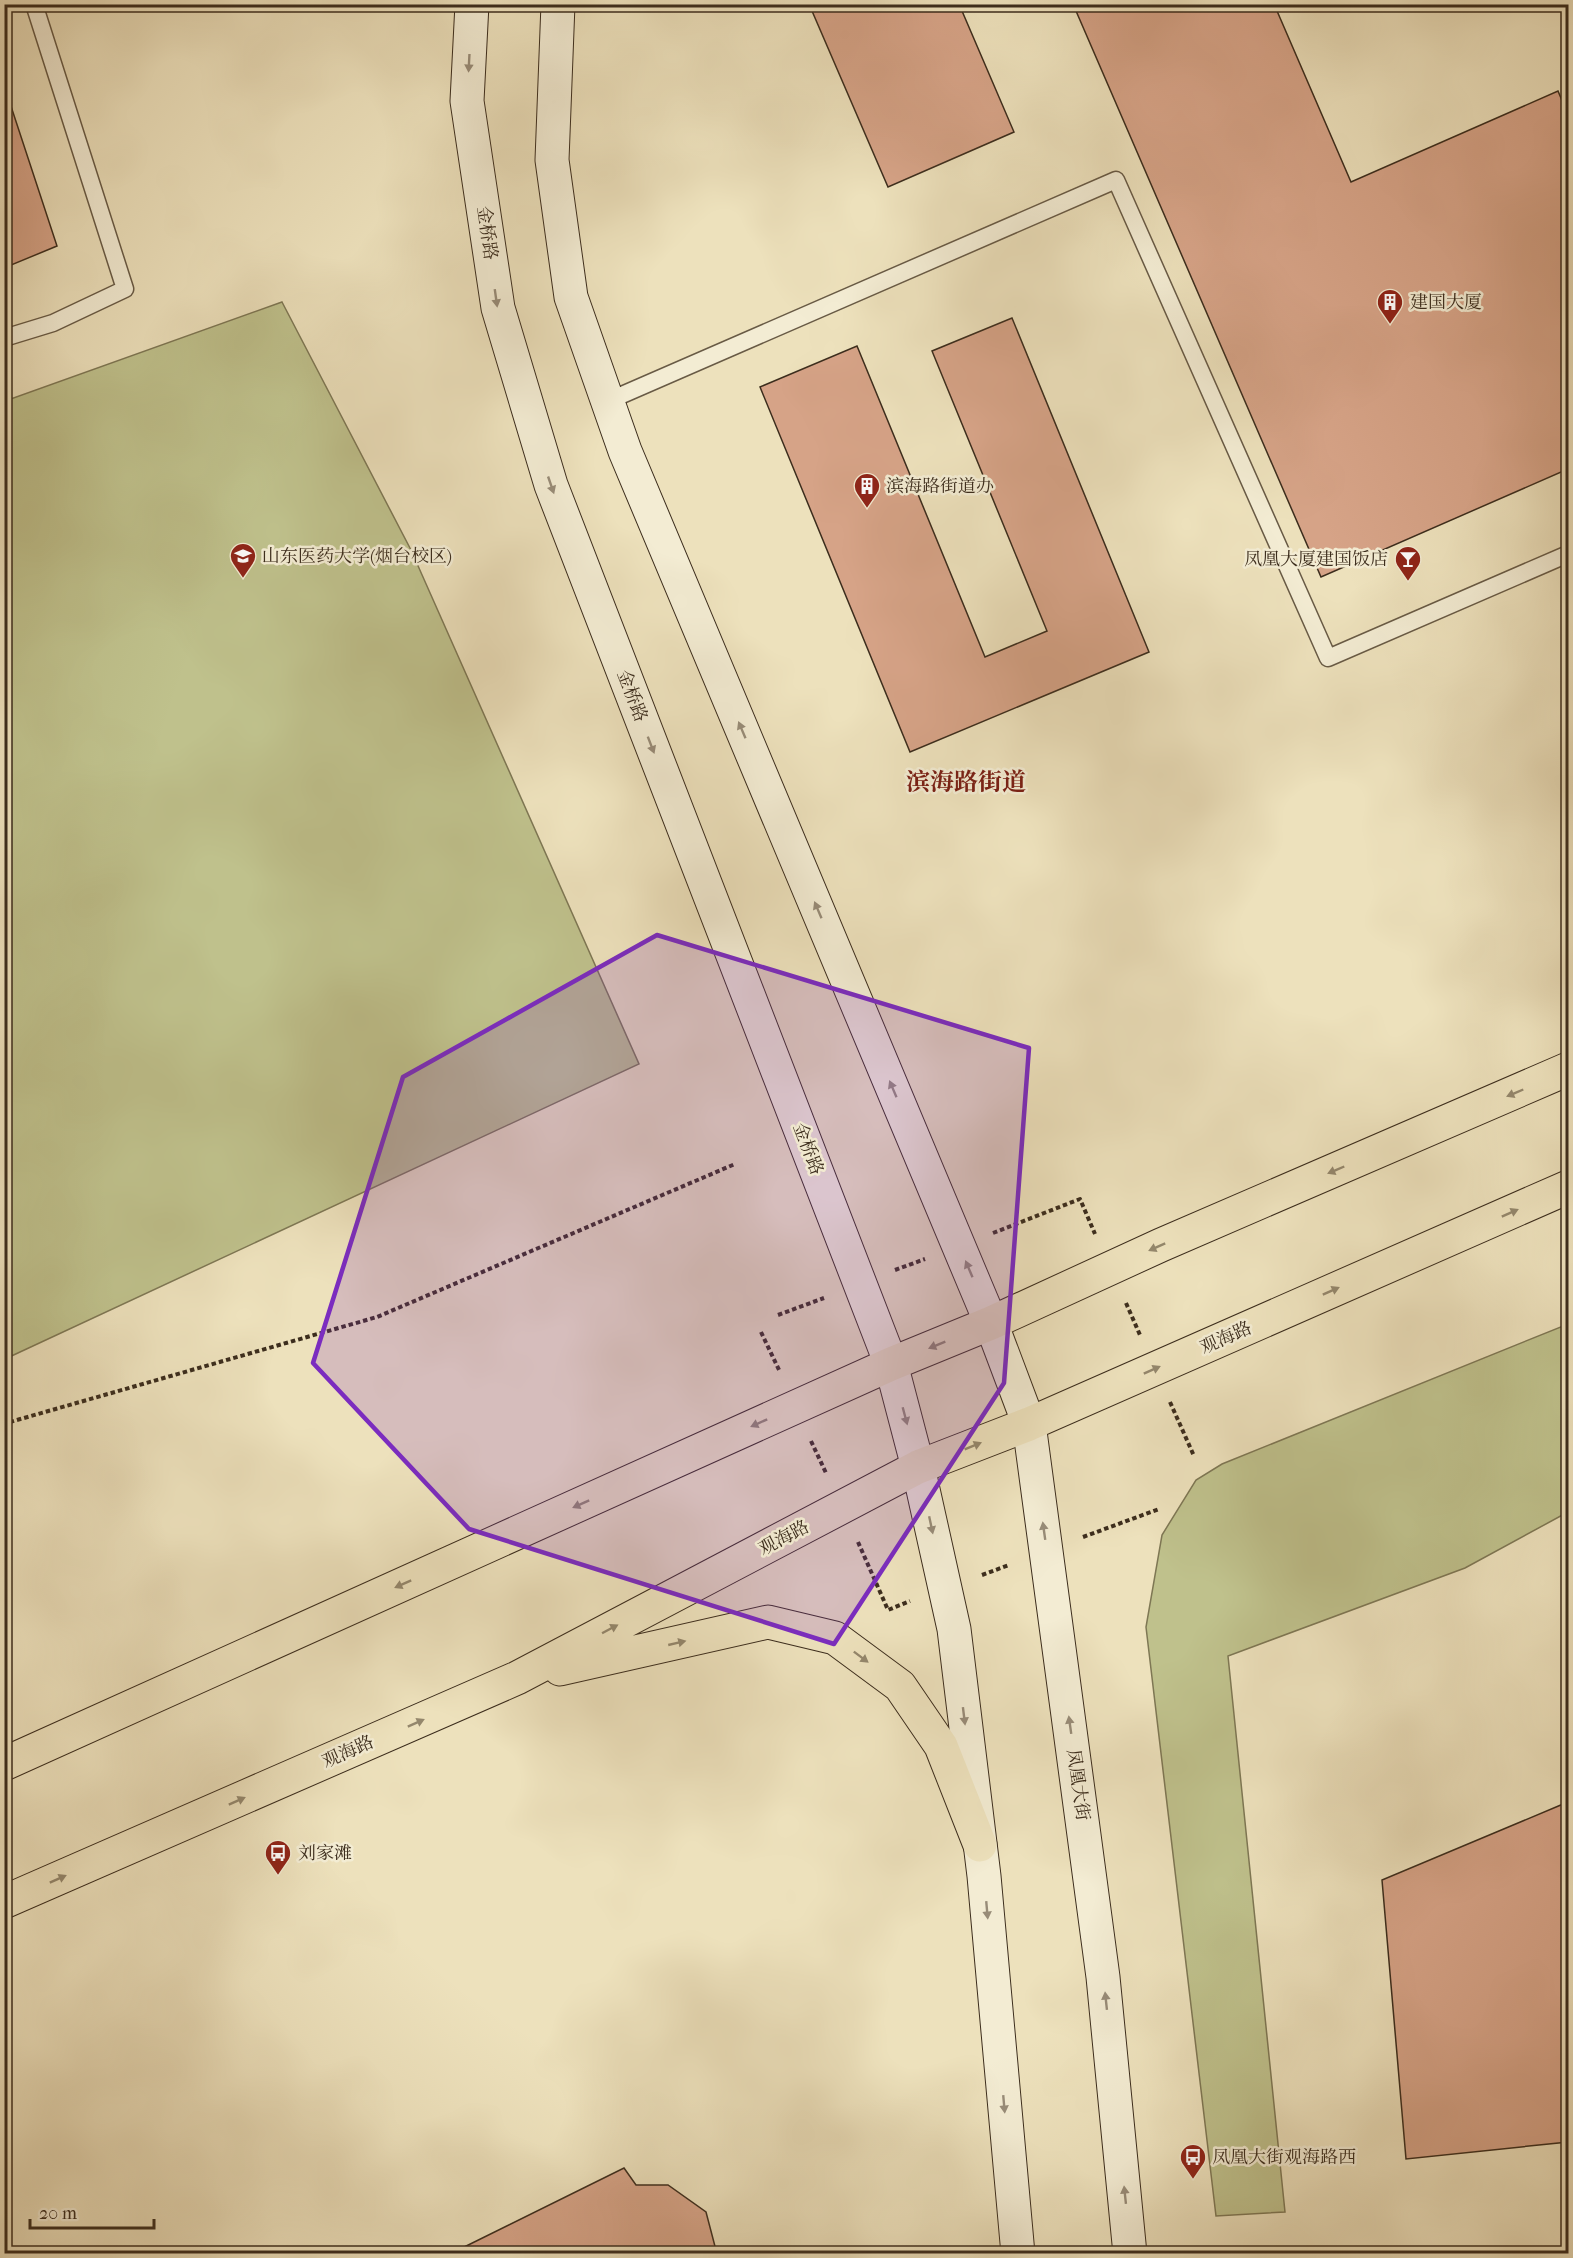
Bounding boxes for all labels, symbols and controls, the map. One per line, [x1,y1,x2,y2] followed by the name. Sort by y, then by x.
[464,53,473,72] one-way arrow
[473,205,501,261] street label: 金桥路
[1375,287,1405,325] building icon: 建国大厦
[492,288,501,307] one-way arrow
[1410,292,1482,313] place label: 建国大厦
[852,471,882,509] building icon: 滨海路街道办
[547,476,557,494] one-way arrow
[886,476,994,497] place label: 滨海路街道办
[228,541,258,579] school or university icon: 山东医药大学(烟台校区)
[1393,544,1423,582] bar icon: 凤凰大厦建国饭店
[262,546,452,567] place label: 山东医药大学(烟台校区)
[1244,549,1388,570] place label: 凤凰大厦建国饭店
[613,667,651,725] street label: 金桥路
[737,721,746,739] one-way arrow
[647,736,657,754] one-way arrow
[906,768,1026,796] district label: 滨海路街道
[813,900,823,918] one-way arrow
[888,1080,898,1098] one-way arrow
[1506,1088,1523,1097] one-way arrow
[789,1120,827,1178] street label: 金桥路
[1326,1165,1344,1175] one-way arrow
[1501,1208,1519,1218] one-way arrow
[1147,1242,1165,1252] one-way arrow
[964,1260,974,1278] one-way arrow
[1322,1286,1340,1296] one-way arrow
[1197,1317,1255,1359] street label: 观海路
[928,1341,946,1350] one-way arrow
[1144,1365,1161,1374] one-way arrow
[900,1406,910,1425] one-way arrow
[750,1419,767,1428] one-way arrow
[964,1441,982,1450] one-way arrow
[572,1499,589,1508] one-way arrow
[927,1515,936,1534] one-way arrow
[755,1516,813,1560] street label: 观海路
[1039,1522,1048,1541] one-way arrow
[394,1579,412,1589] one-way arrow
[602,1625,619,1634] one-way arrow
[668,1637,686,1647] one-way arrow
[854,1651,869,1663] one-way arrow
[960,1707,969,1726] one-way arrow
[1065,1715,1074,1734] one-way arrow
[407,1718,424,1727] one-way arrow
[319,1731,377,1773] street label: 观海路
[1063,1748,1093,1822] street label: 凤凰大街
[228,1796,245,1805] one-way arrow
[263,1838,293,1876] bus stop icon: 刘家滩
[298,1843,352,1864] place label: 刘家滩
[49,1873,67,1883] one-way arrow
[982,1901,992,1920] one-way arrow
[1101,1992,1111,2011] one-way arrow
[999,2095,1009,2114] one-way arrow
[1178,2142,1208,2180] bus stop icon: 凤凰大街观海路西
[1212,2147,1356,2168] place label: 凤凰大街观海路西
[1120,2186,1129,2205] one-way arrow
[30,2192,154,2230] scale bar
[39,2203,77,2224] text: 20 m

